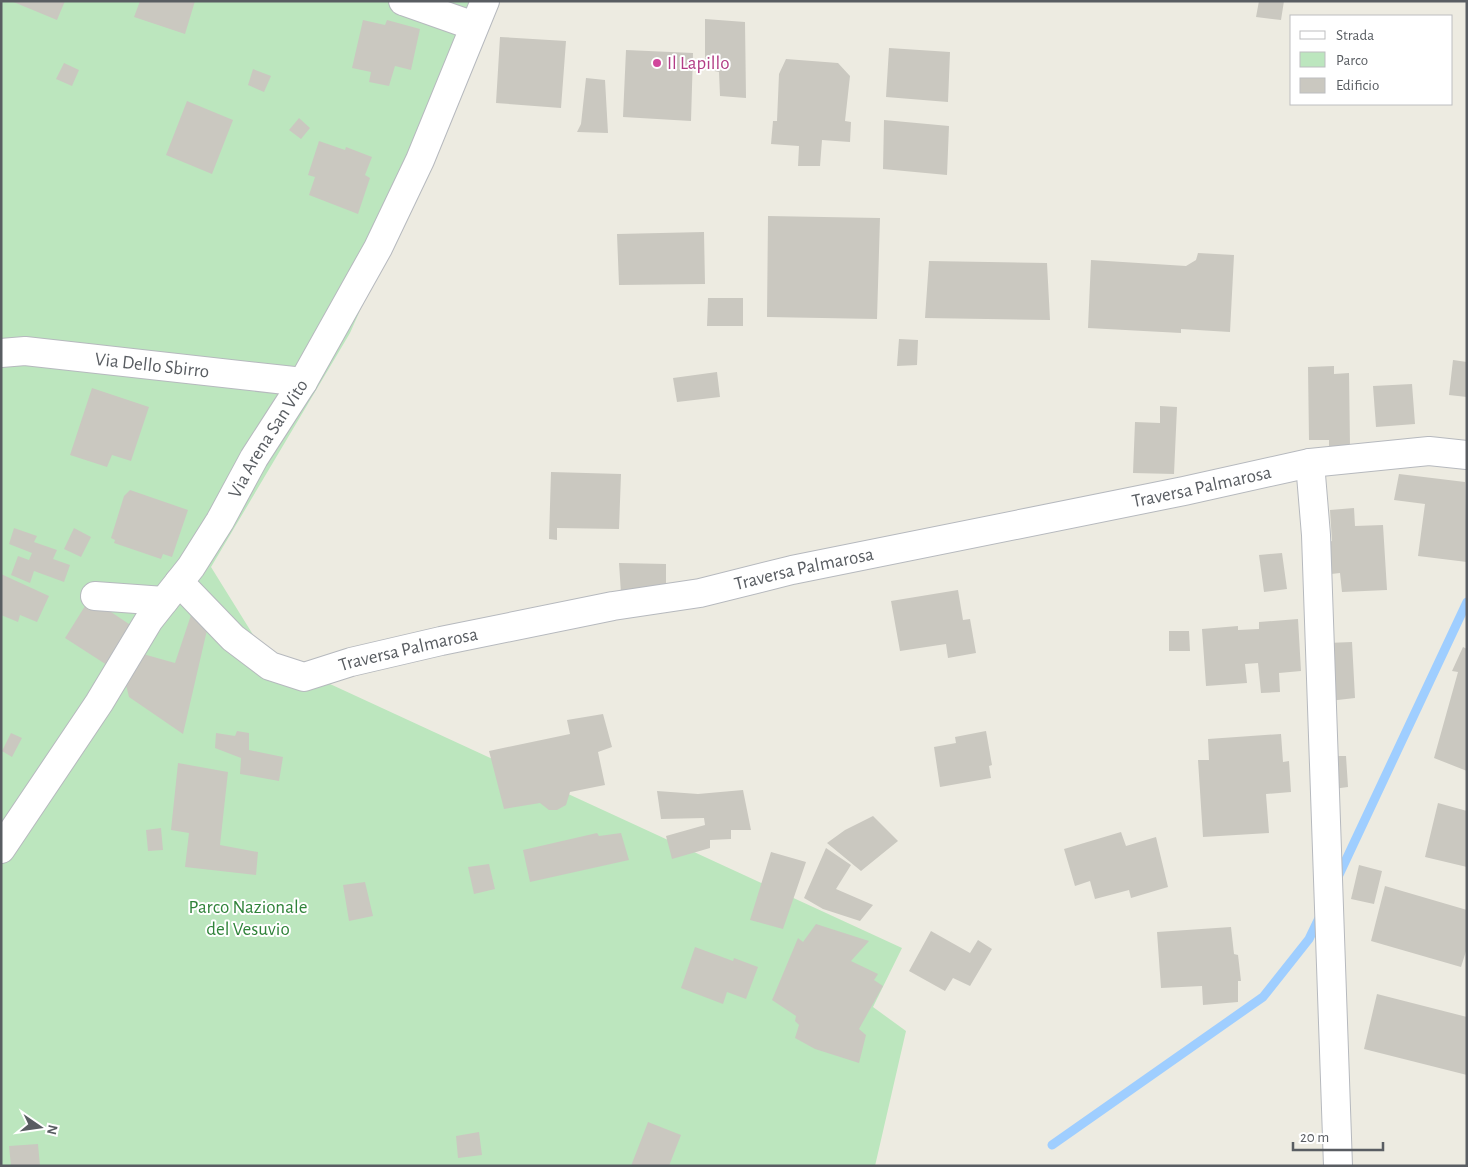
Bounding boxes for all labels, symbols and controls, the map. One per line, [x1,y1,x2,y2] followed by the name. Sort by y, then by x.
[1290,15,1453,105] legend
[1336,28,1374,43] text: Strada
[1336,53,1368,68] text: Parco
[667,54,730,73] place label: Il Lapillo
[651,57,663,69] marker: Il Lapillo
[1336,78,1379,93] text: Edificio
[94,349,210,381] street label: Via Dello Sbirro
[225,376,311,501] street label: Via Arena San Vito
[1130,462,1273,511] street label: Traversa Palmarosa
[732,544,876,594] street label: Traversa Palmarosa
[336,624,480,675] street label: Traversa Palmarosa
[189,898,307,939] park label: Parco Nazionale del Vesuvio
[15,1102,65,1152] north arrow
[1293,1120,1383,1152] scale bar
[44,1123,60,1136] text: N
[1300,1130,1329,1145] text: 20 m

